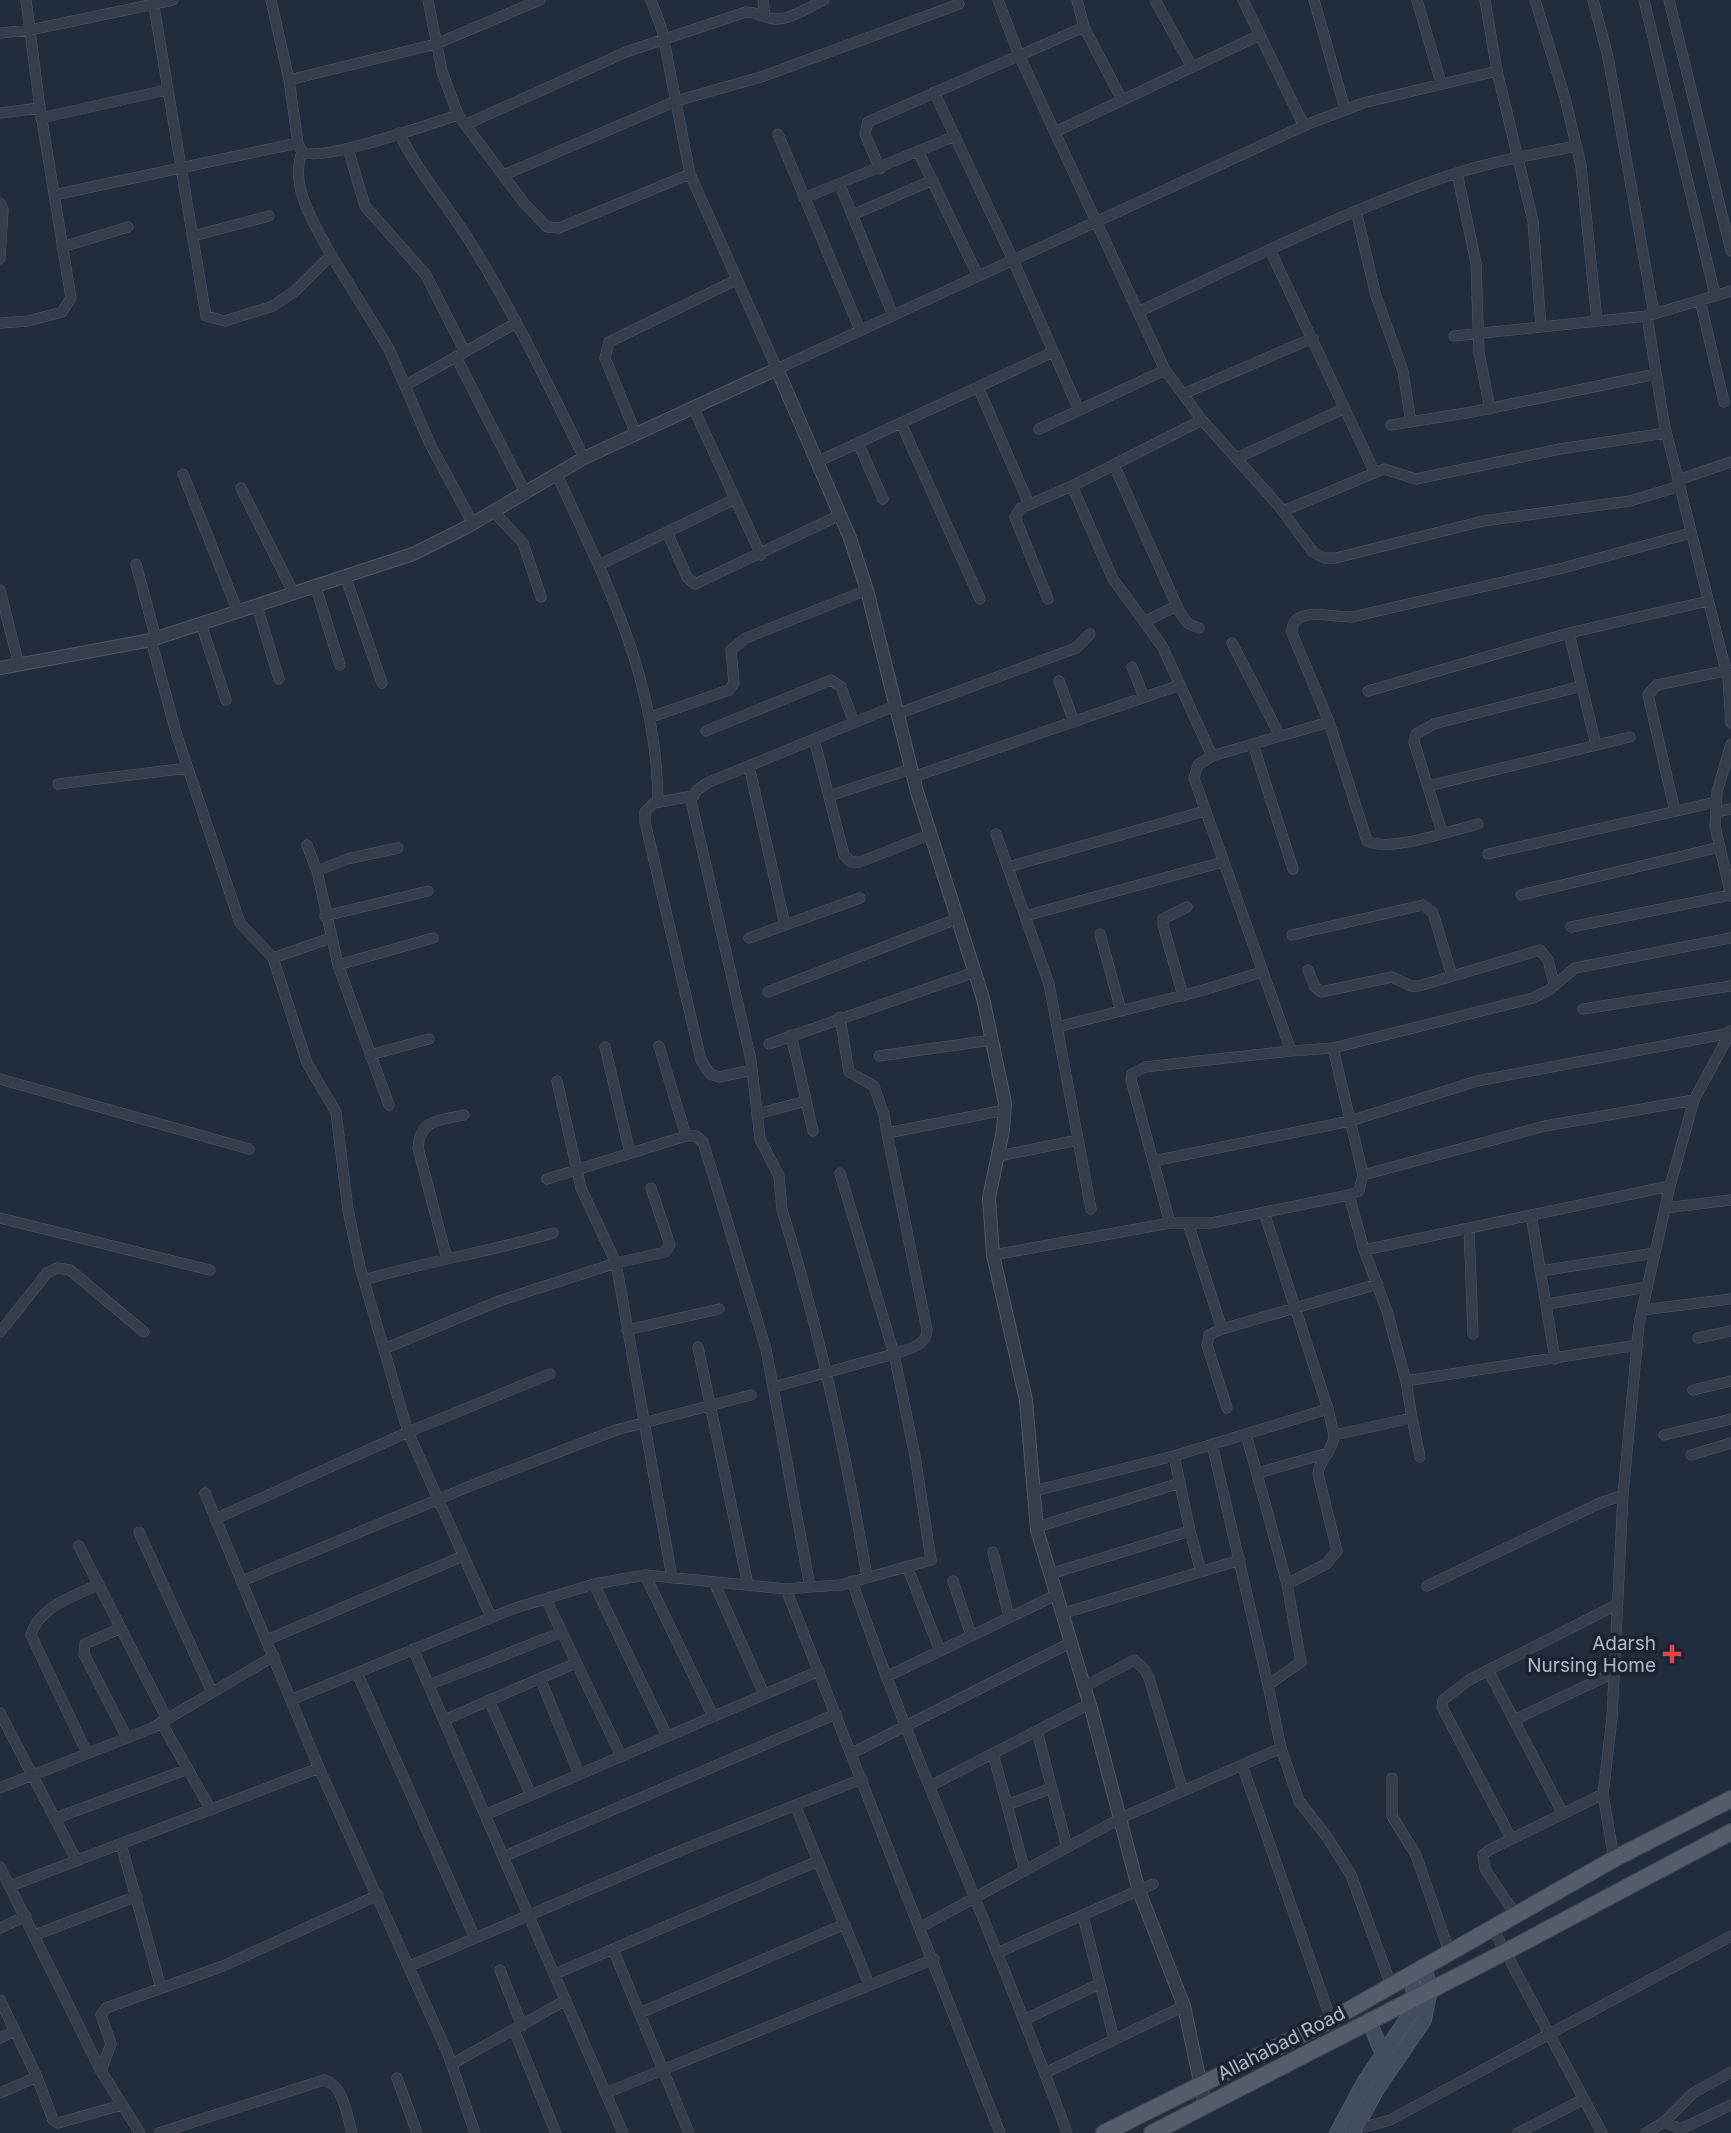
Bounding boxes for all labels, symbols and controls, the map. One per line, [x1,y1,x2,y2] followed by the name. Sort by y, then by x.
[1527,1632,1656,1677] place label: Adarsh Nursing Home
[1662,1644,1682,1664] marker: Adarsh Nursing Home
[1214,2001,1349,2086] street label: Allahabad Road

